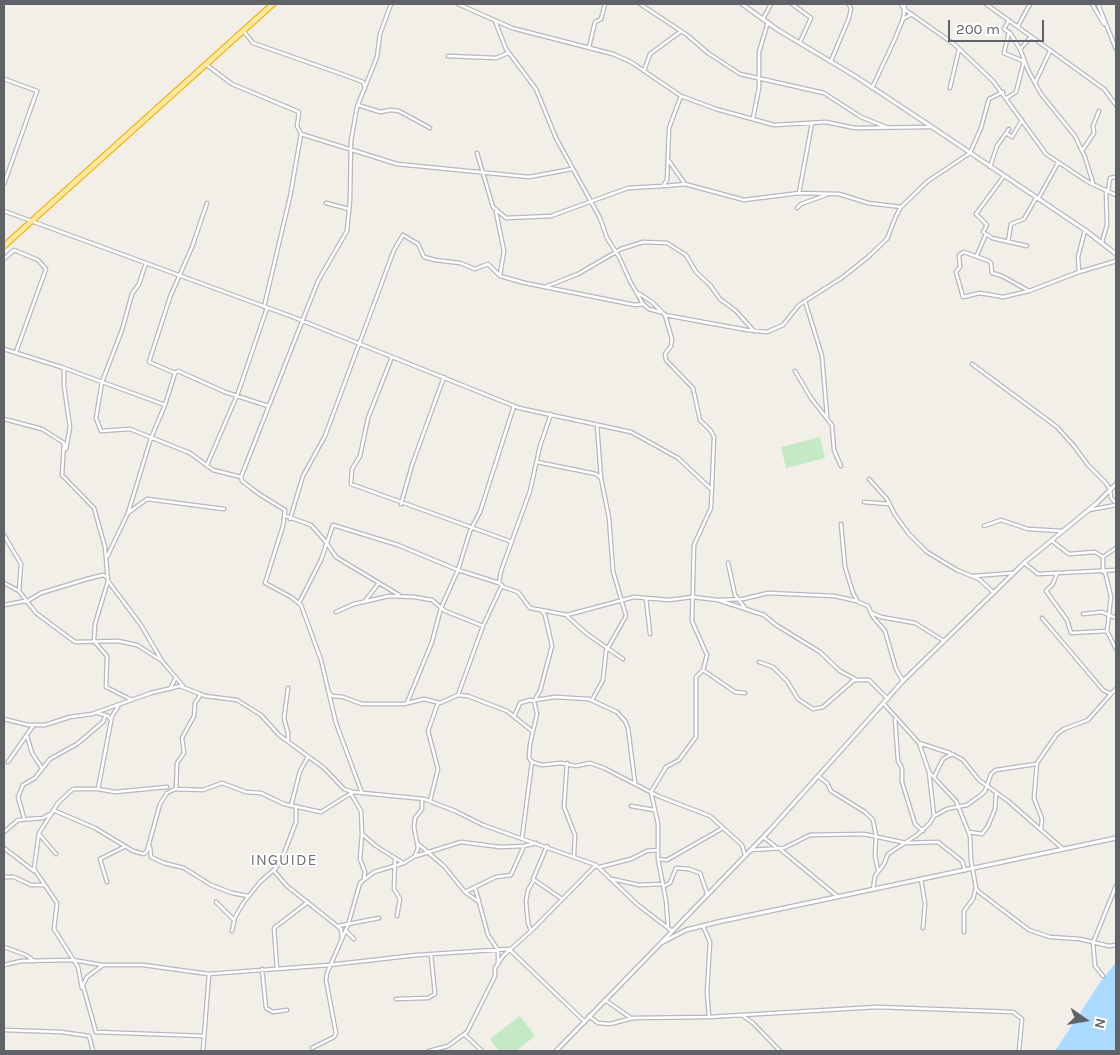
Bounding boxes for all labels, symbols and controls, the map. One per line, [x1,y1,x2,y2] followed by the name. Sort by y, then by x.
[950,10,1046,42] scale bar
[956,20,1000,38] text: 200 m
[250,850,318,870] district label: INGUIDE
[1060,995,1110,1045] north arrow
[1091,1017,1110,1030] text: N

